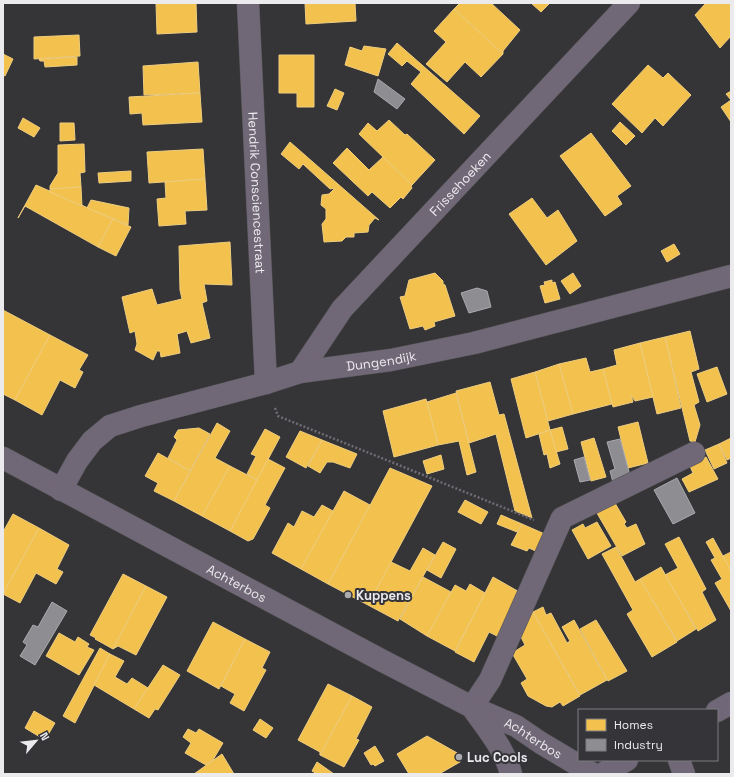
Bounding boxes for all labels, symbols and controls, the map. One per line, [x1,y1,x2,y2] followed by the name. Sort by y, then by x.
[244,111,269,274] street label: Hendrik Consciencestraat
[426,148,495,220] street label: Frissehoeken
[345,347,418,375] street label: Dungendijk
[204,560,269,606] street label: Achterbos
[356,587,411,604] place label: Kuppens
[343,590,353,600] marker: Kuppens
[578,709,718,761] legend
[502,714,565,763] street label: Achterbos
[614,717,653,733] text: Homes
[16,721,56,761] north arrow
[37,730,53,743] text: N
[614,737,663,753] text: Industry
[467,749,528,766] place label: Luc Cools
[454,752,464,762] marker: Luc Cools

